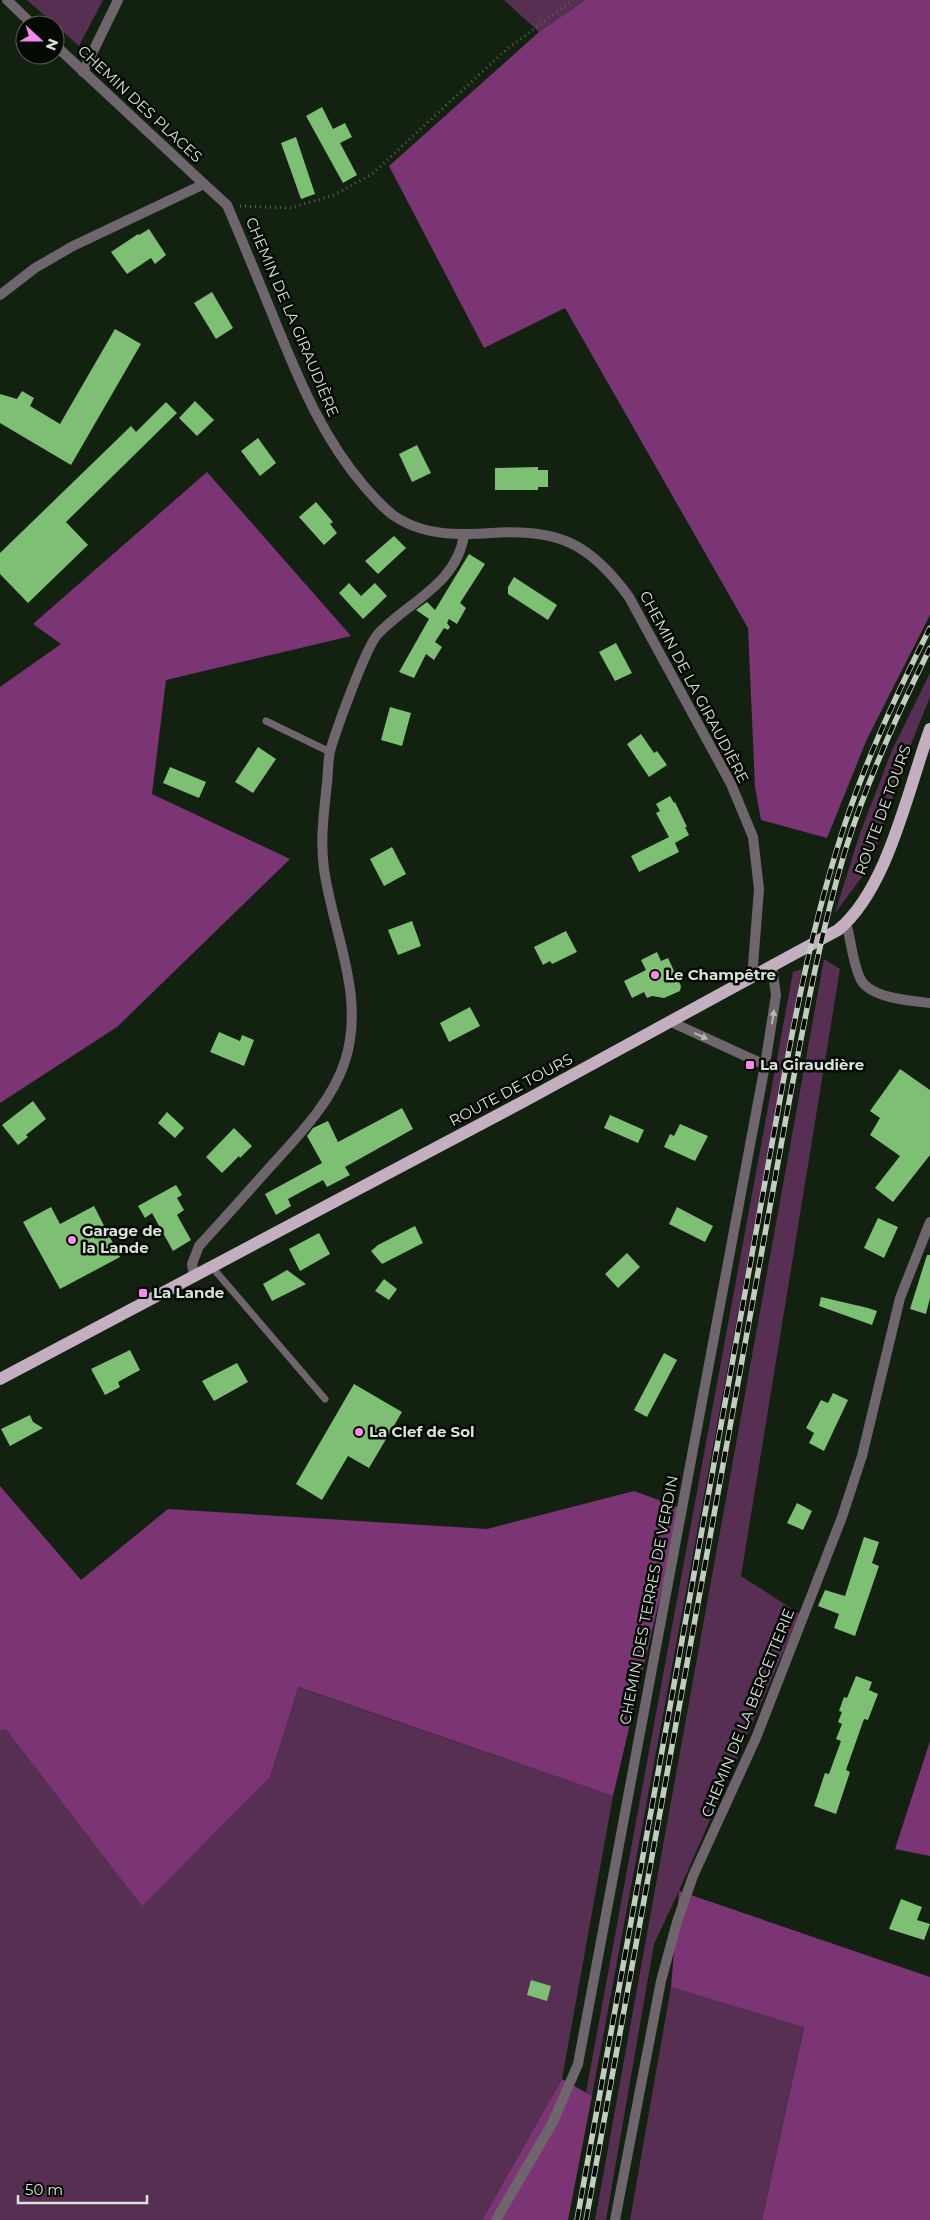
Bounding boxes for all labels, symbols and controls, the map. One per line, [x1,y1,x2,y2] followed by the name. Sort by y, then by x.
[15,15,65,65] north arrow
[42,36,63,53] text: N
[74,41,207,166] street label: CHEMIN DES PLACES
[242,214,343,419] street label: CHEMIN DE LA GIRAUDIÈRE
[636,587,753,786] street label: CHEMIN DE LA GIRAUDIÈRE
[850,742,915,877] street label: ROUTE DE TOURS
[665,965,776,984] place label: Le Champêtre
[649,969,661,981] marker: Le Champêtre
[769,1008,777,1024] one-way arrow
[694,1032,708,1040] one-way arrow
[446,1049,576,1130] street label: ROUTE DE TOURS
[760,1055,864,1074] place label: La Giraudière
[744,1059,756,1071] marker: La Giraudière
[82,1221,162,1257] place label: Garage de la Lande
[66,1234,78,1246] marker: Garage de la Lande
[153,1283,224,1302] place label: La Lande
[137,1287,149,1299] marker: La Lande
[369,1422,475,1441] place label: La Clef de Sol
[353,1426,365,1438] marker: La Clef de Sol
[615,1474,682,1726] street label: CHEMIN DES TERRES DE VERDIN
[697,1606,798,1820] street label: CHEMIN DE LA BERCETTERIE
[18,2172,146,2204] scale bar
[25,2180,63,2199] text: 50 m

